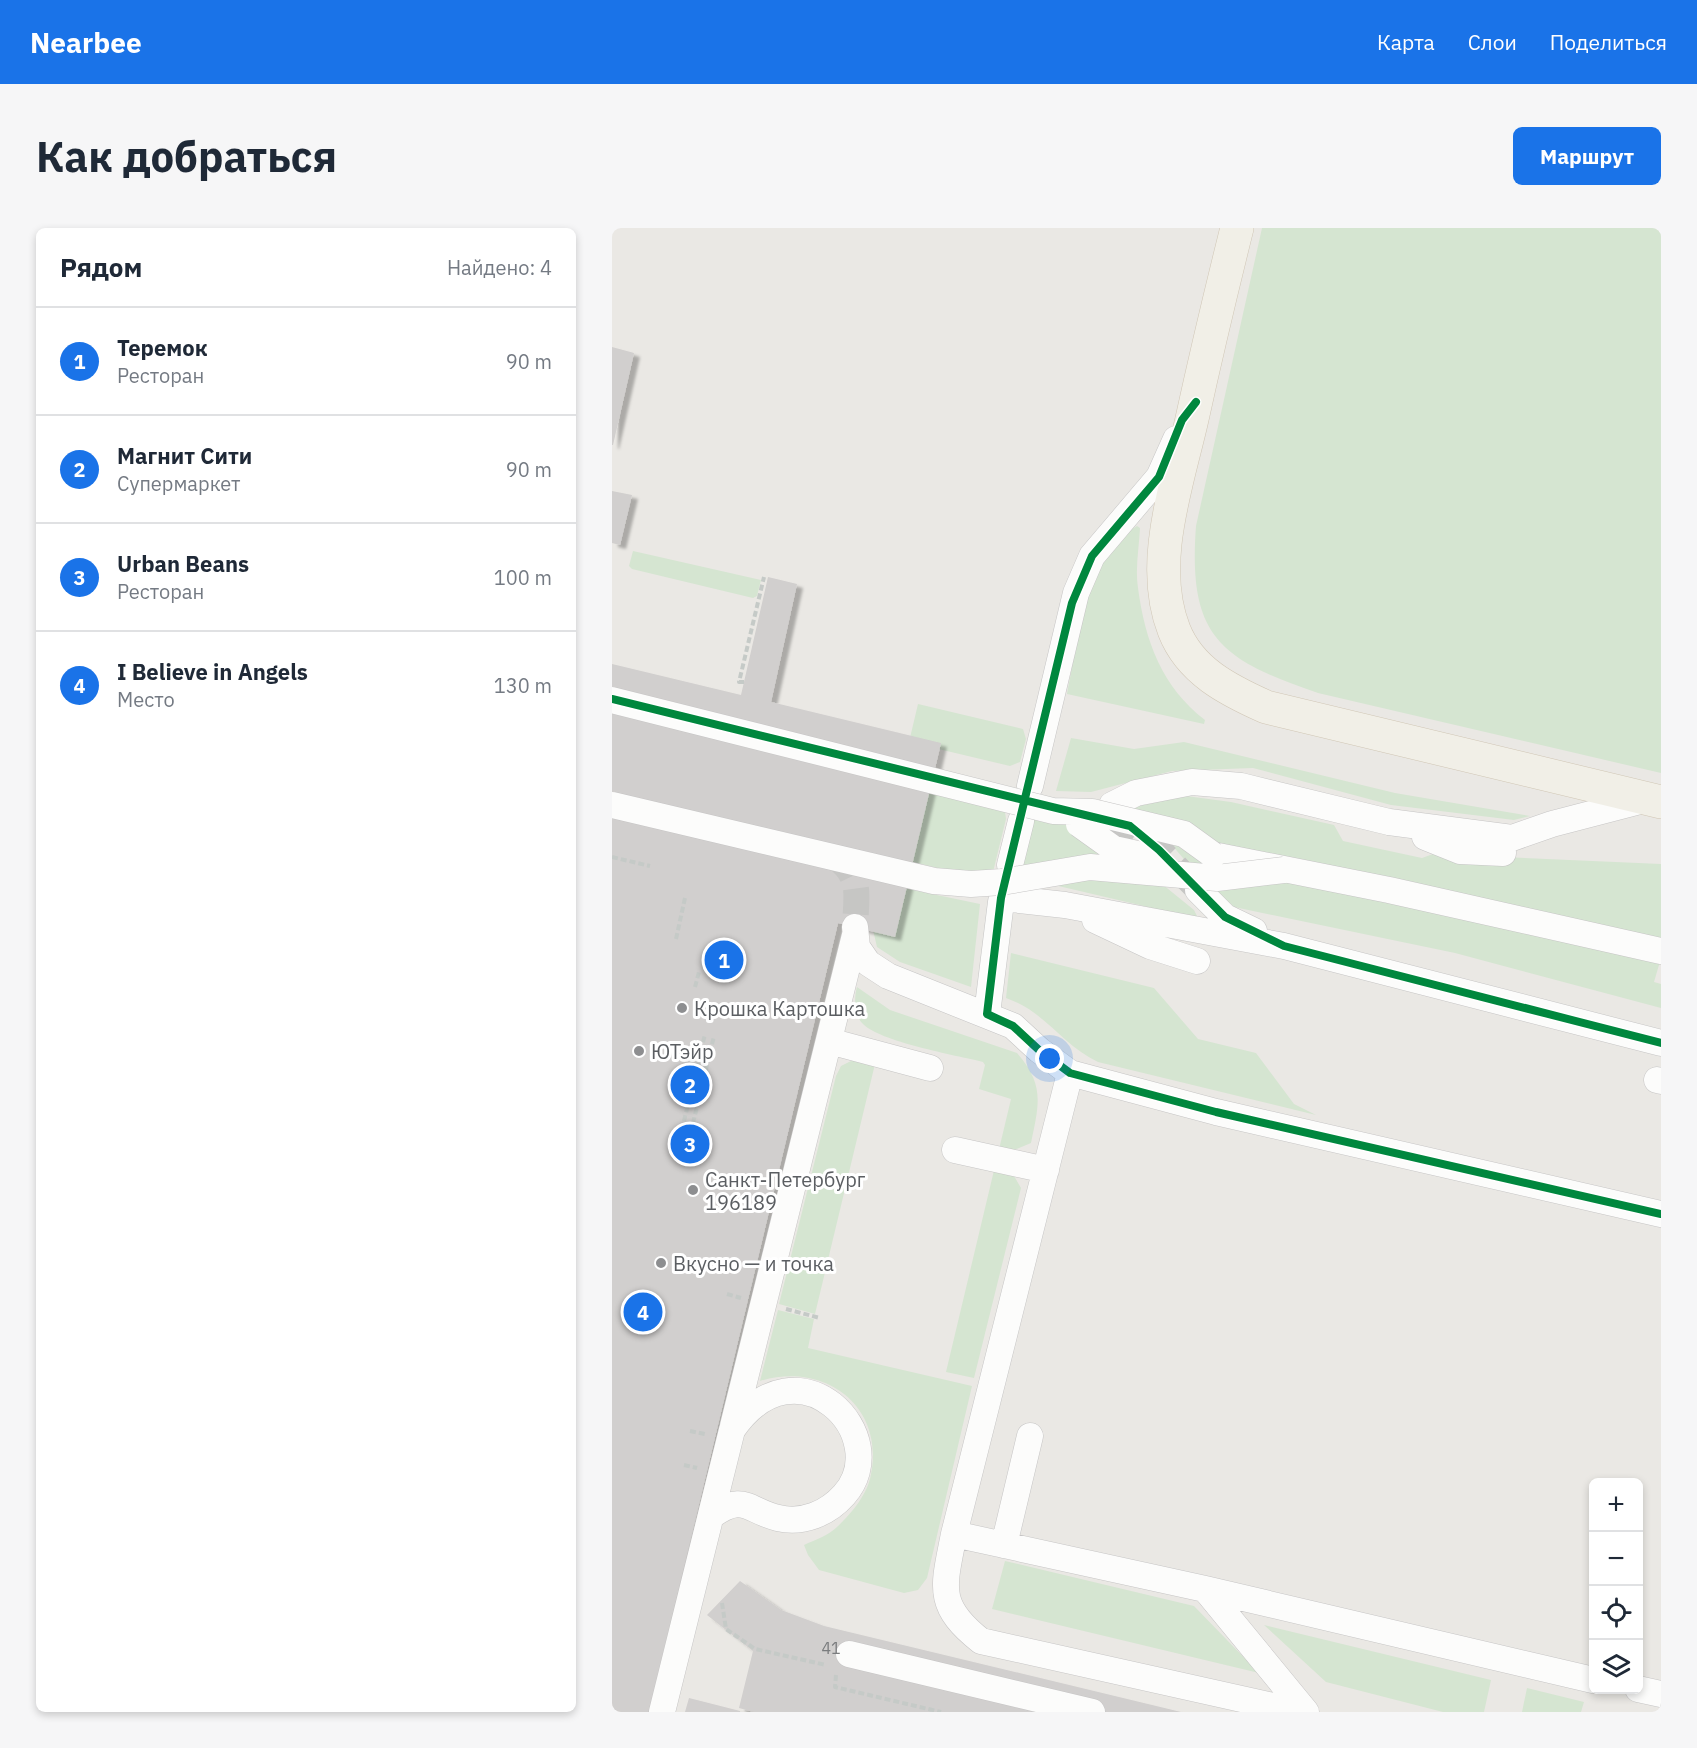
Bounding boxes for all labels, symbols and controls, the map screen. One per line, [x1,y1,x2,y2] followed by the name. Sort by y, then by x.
[30,24,142,61] text: Nearbee
[1377,28,1435,56] text: Карта
[1468,28,1517,56] text: Слои
[1550,28,1667,56] text: Поделиться
[1513,127,1661,185] button: Маршрут
[36,129,337,184] text: Как добраться
[60,250,142,284] text: Рядом
[447,254,552,281] text: Найдено: 4
[117,333,208,362] text: Теремок
[74,348,86,375] text: 1
[506,348,552,375] text: 90 m
[117,362,204,389] text: Ресторан
[117,441,252,470] text: Магнит Сити
[74,456,86,483] text: 2
[506,456,552,483] text: 90 m
[117,470,240,497] text: Супермаркет
[117,549,249,578] text: Urban Beans
[74,564,86,591] text: 3
[494,564,552,591] text: 100 m
[117,578,204,605] text: Ресторан
[117,657,308,686] text: I Believe in Angels
[74,672,86,699] text: 4
[494,672,552,699] text: 130 m
[117,686,175,713] text: Место
[704,938,744,982] pin: 1
[694,995,866,1022] place label: Крошка Картошка
[675,1001,689,1015] marker: Крошка Картошка
[651,1038,714,1065] place label: ЮТэйр
[632,1044,646,1058] marker: ЮТэйр
[1035,1044,1064,1073] your location
[670,1062,710,1108] pin: 2
[670,1122,710,1166] pin: 3
[705,1166,866,1216] place label: Санкт-Петербург 196189
[686,1183,700,1197] marker: Санкт-Петербург 196189
[673,1250,834,1277] place label: Вкусно — и точка
[654,1256,668,1270] marker: Вкусно — и точка
[624,1290,663,1334] pin: 4
[1589,1478,1643,1694] map controls
[1589,1478,1643,1532] button: +
[1589,1532,1643,1586] button: −
[1589,1586,1643,1640] button: locate
[821,1638,841,1658] house number: 41
[1589,1640,1643,1694] button: layers

